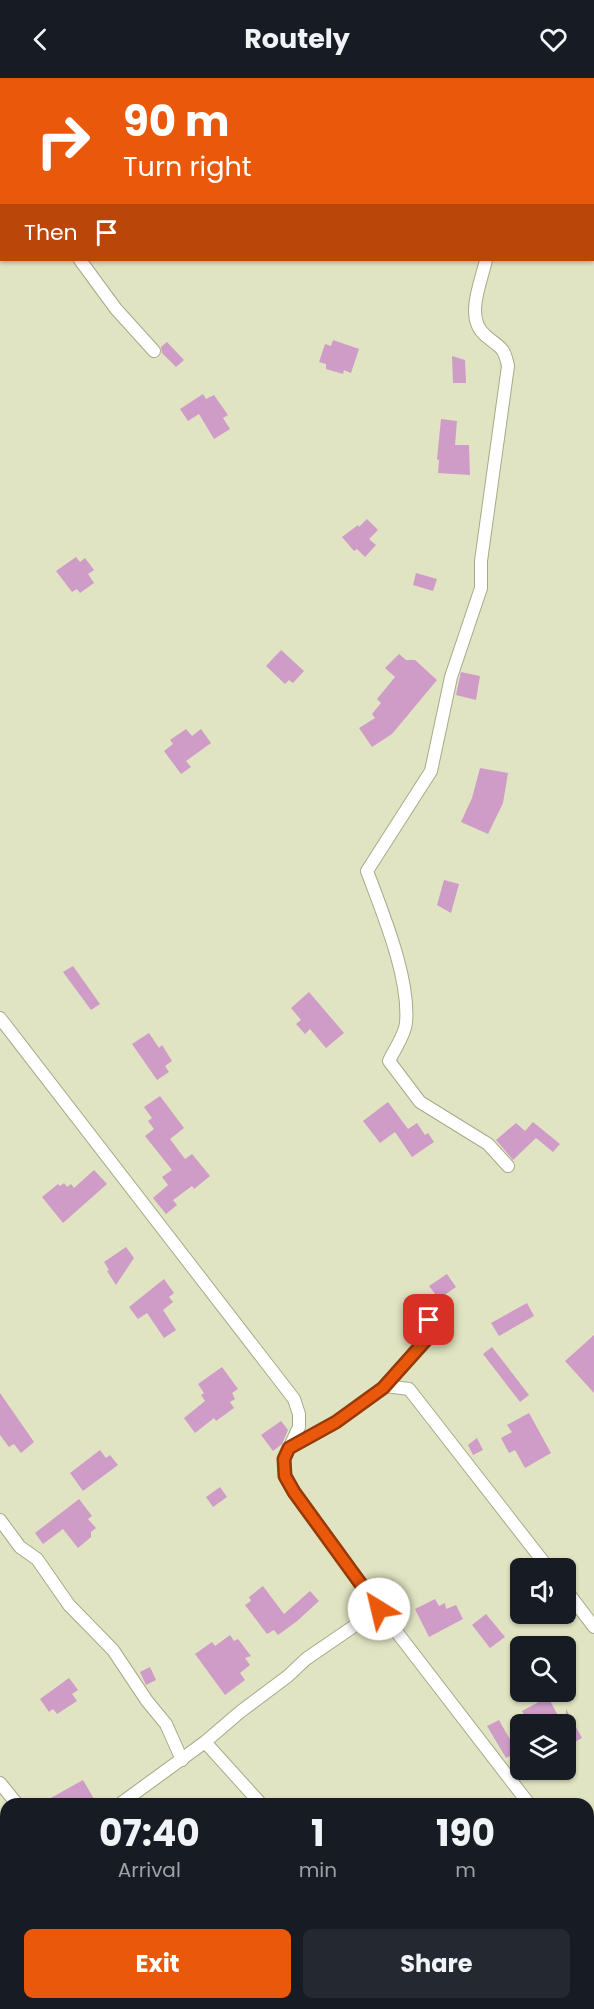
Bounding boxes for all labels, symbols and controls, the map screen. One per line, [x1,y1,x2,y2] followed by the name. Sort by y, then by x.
[244,20,350,57] text: Routely
[24,23,57,56] icon: back
[537,23,570,56] icon: heart
[123,92,230,151] text: 90 m
[24,102,102,180] icon: right
[123,148,252,185] text: Turn right
[90,216,123,249] icon: arrive
[24,217,78,248] text: Then
[403,1294,454,1345] pin
[412,1303,445,1336] icon: arrive
[510,1558,576,1780] map controls
[510,1558,576,1624] button: sound
[347,1577,411,1641] position arrow
[510,1636,576,1702] button: search
[510,1714,576,1780] button: layers
[99,1808,200,1859] text: 07:40
[311,1808,325,1859] text: 1
[436,1808,495,1859] text: 190
[118,1856,181,1884] text: Arrival
[299,1856,337,1884] text: min
[455,1856,476,1884] text: m
[24,1929,291,1998] button: Exit
[303,1929,570,1998] button: Share

